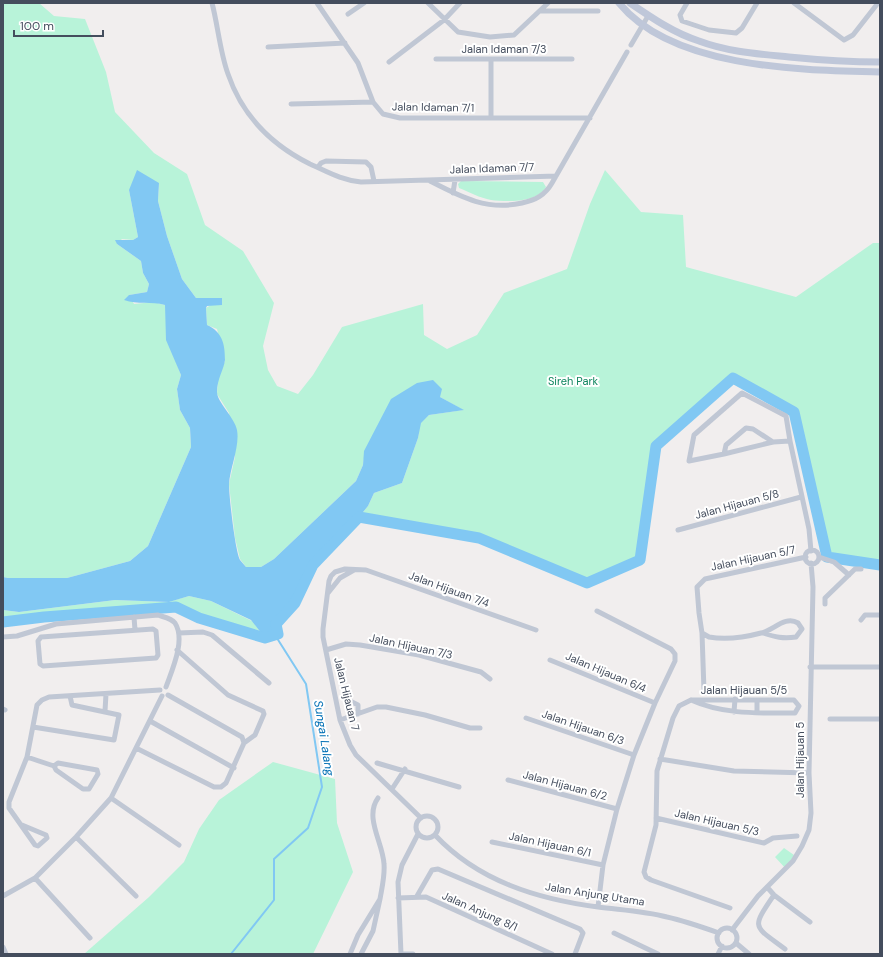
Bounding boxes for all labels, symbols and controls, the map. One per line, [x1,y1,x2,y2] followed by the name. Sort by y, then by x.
[14,12,103,38] scale bar
[20,18,54,34] text: 100 m
[462,42,546,56] street label: Jalan Idaman 7/3
[392,99,474,115] street label: Jalan Idaman 7/1
[449,160,535,176] street label: Jalan Idaman 7/7
[548,374,599,388] park label: Sireh Park
[693,486,781,522] street label: Jalan Hijauan 5/8
[709,542,797,574] street label: Jalan Hijauan 5/7
[407,568,491,610] street label: Jalan Hijauan 7/4
[368,630,454,662] street label: Jalan Hijauan 7/3
[564,649,649,695] street label: Jalan Hijauan 6/4
[331,656,363,732] street label: Jalan Hijauan 7
[701,683,788,697] street label: Jalan Hijauan 5/5
[310,699,338,777] water label: Sungai Lalang
[540,706,626,748] street label: Jalan Hijauan 6/3
[793,722,807,798] street label: Jalan Hijauan 5
[521,767,609,803] street label: Jalan Hijauan 6/2
[673,805,761,839] street label: Jalan Hijauan 5/3
[508,828,592,860] street label: Jalan Hijauan 6/1
[544,879,646,909] street label: Jalan Anjung Utama
[440,888,520,934] street label: Jalan Anjung 8/1

